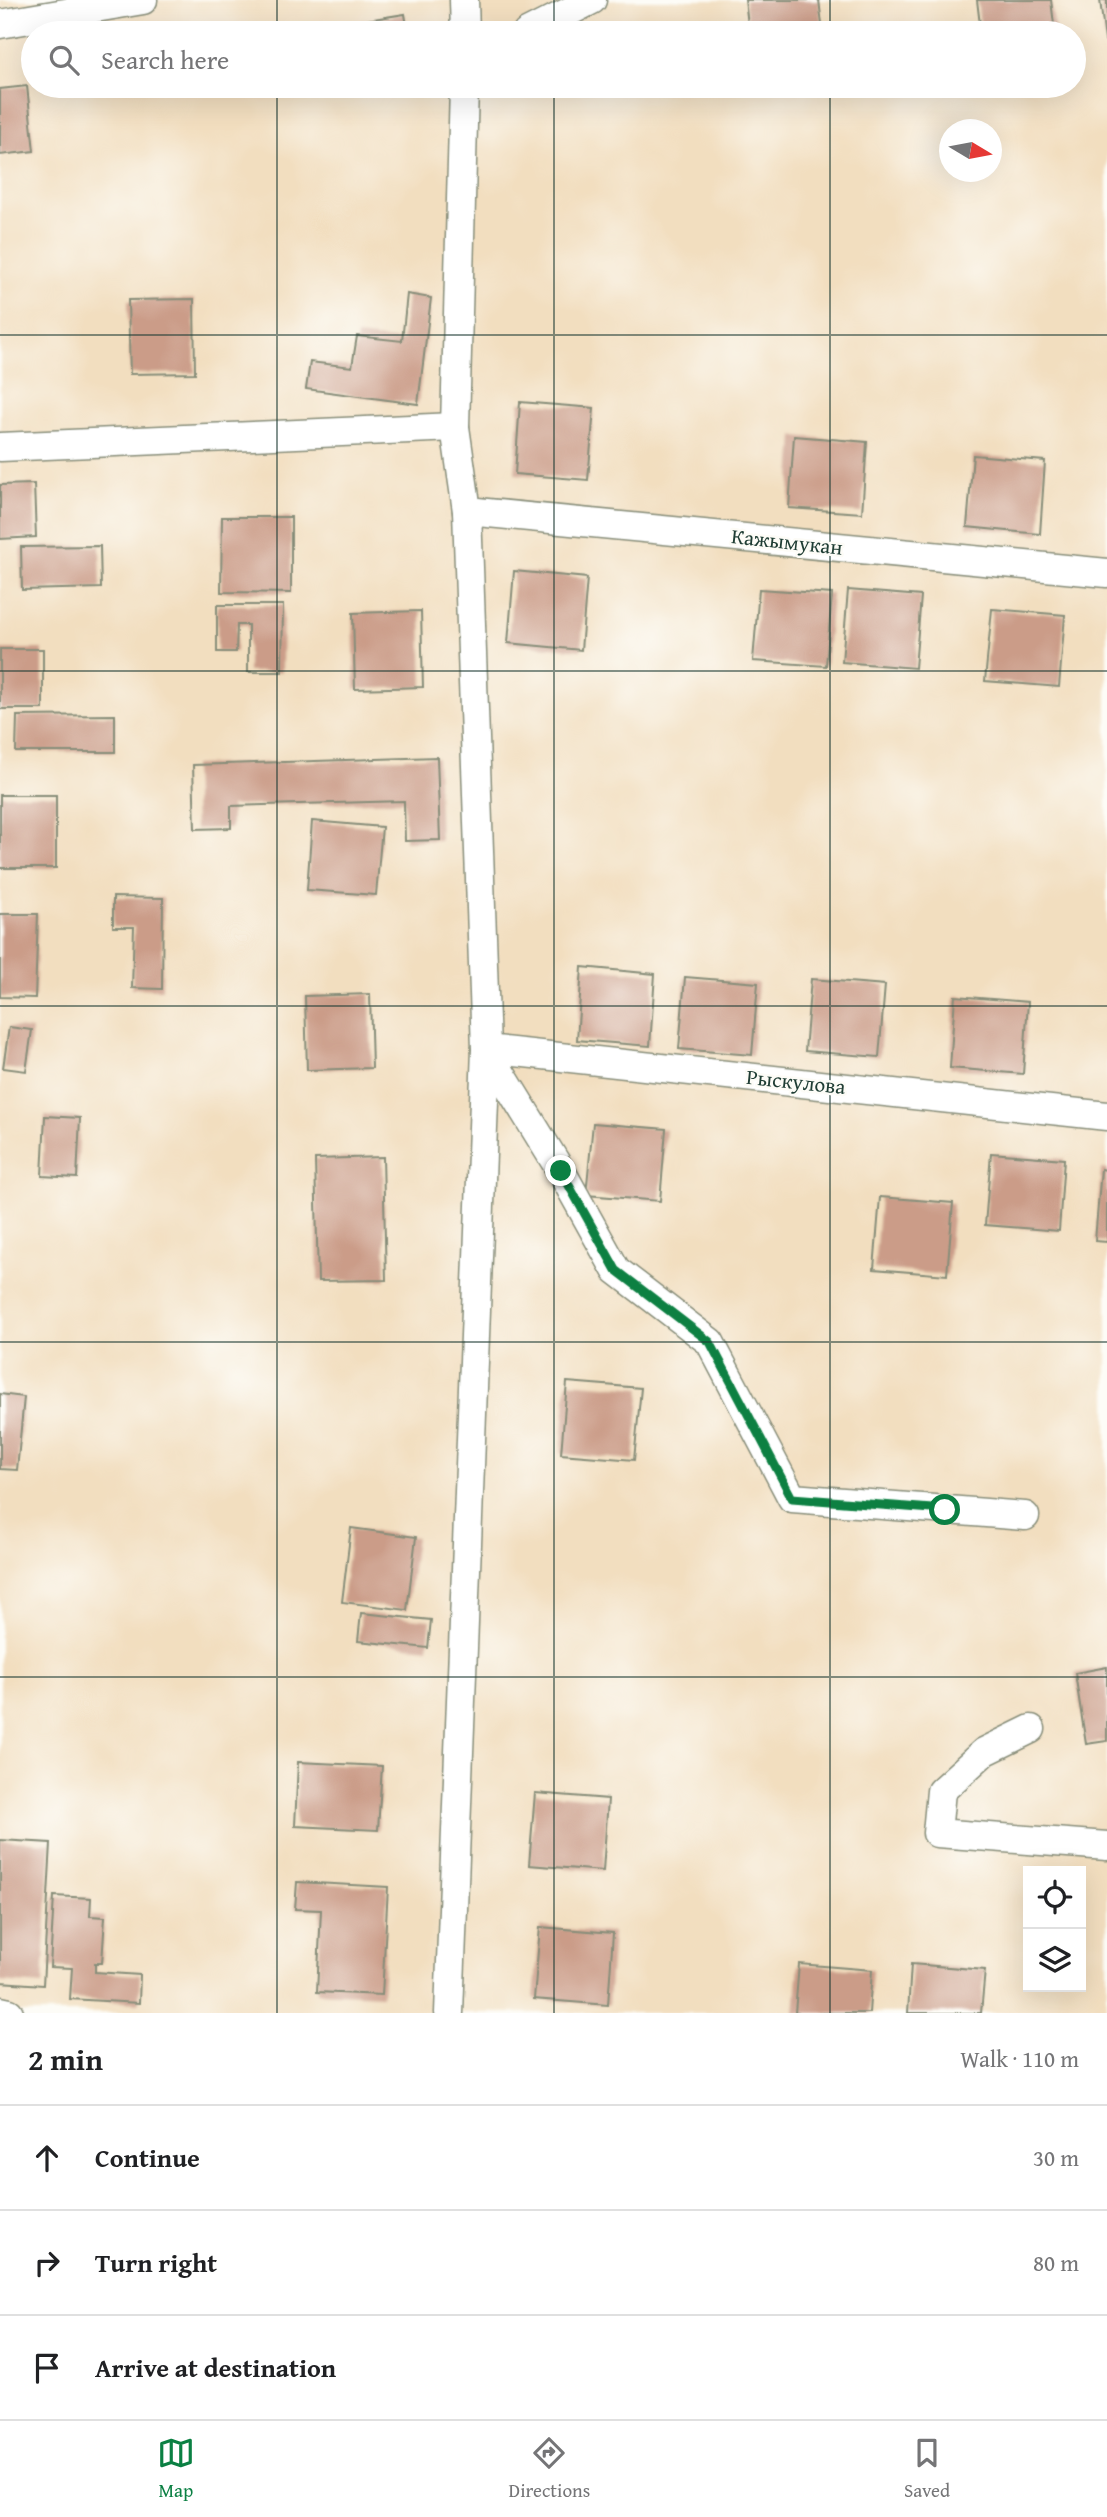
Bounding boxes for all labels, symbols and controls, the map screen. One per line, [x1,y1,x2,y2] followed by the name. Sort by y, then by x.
[21,21,1086,98] search box
[101,40,229,79] text: Search here
[45,41,83,79] icon: search
[939,119,1002,182] north arrow
[730,520,844,563] street label: Кажымукан
[745,1061,847,1102] street label: Рыскулова
[545,1155,576,1186] route end
[929,1494,960,1525] route start
[1023,1866,1086,1992] map controls
[1023,1866,1086,1929] button: locate
[1023,1929,1086,1992] button: layers
[28,2037,103,2081] text: 2 min
[960,2042,1079,2075] text: Walk · 110 m
[95,2138,200,2177] text: Continue
[28,2139,66,2177] icon: ahead
[1033,2141,1079,2174] text: 30 m
[95,2243,217,2282] text: Turn right
[28,2244,66,2282] icon: right
[1033,2246,1079,2279] text: 80 m
[95,2348,336,2387] text: Arrive at destination
[28,2349,66,2387] icon: arrive
[157,2434,195,2504] tab: Map
[509,2434,590,2504] tab: Directions
[904,2434,950,2504] tab: Saved

